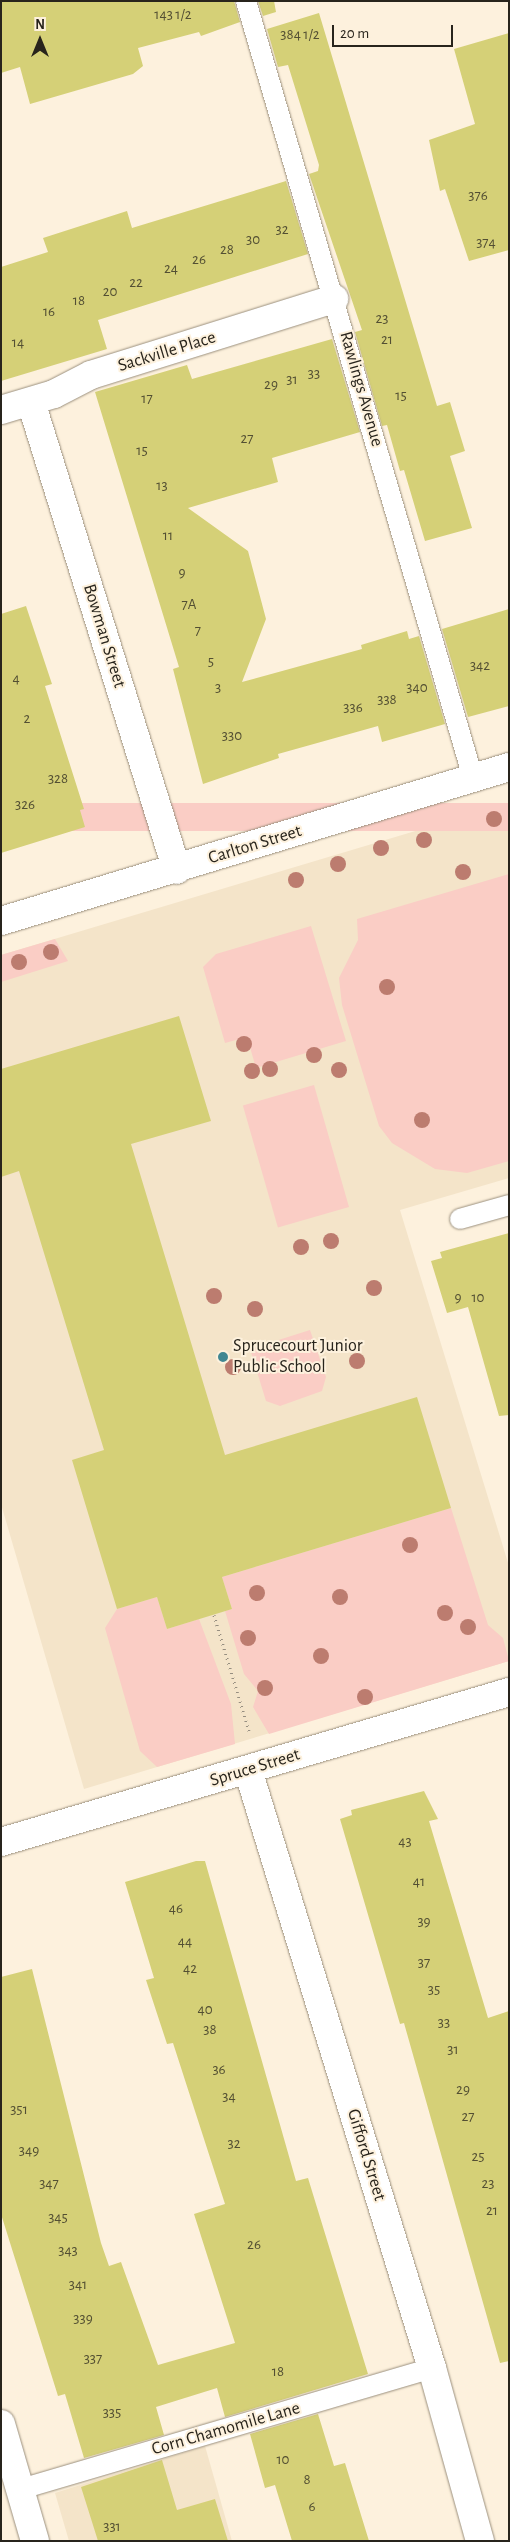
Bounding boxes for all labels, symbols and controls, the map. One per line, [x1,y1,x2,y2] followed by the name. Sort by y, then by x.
[154,6,192,24] house number: 143 1/2
[15,15,65,65] north arrow
[335,15,456,47] scale bar
[35,18,45,32] text: N
[280,26,320,44] house number: 384 1/2
[340,26,369,41] text: 20 m
[468,187,488,205] house number: 376
[275,221,289,239] house number: 32
[246,231,260,249] house number: 30
[476,234,496,252] house number: 374
[220,241,234,259] house number: 28
[192,251,206,269] house number: 26
[164,260,178,278] house number: 24
[129,274,143,292] house number: 22
[103,283,117,301] house number: 20
[73,292,85,310] house number: 18
[43,303,55,321] house number: 16
[375,310,389,328] house number: 23
[116,327,218,377] street label: Sackville Place
[334,329,388,449] street label: Rawlings Avenue
[381,331,393,349] house number: 21
[12,334,24,352] house number: 14
[308,365,320,383] house number: 33
[286,371,298,389] house number: 31
[264,376,278,394] house number: 29
[395,387,407,405] house number: 15
[141,390,153,408] house number: 17
[240,430,254,448] house number: 27
[136,442,148,460] house number: 15
[156,477,168,495] house number: 13
[163,527,173,545] house number: 11
[178,564,186,582] house number: 9
[78,582,130,690] street label: Bowman Street
[182,596,196,614] house number: 7A
[195,622,201,640] house number: 7
[208,653,214,671] house number: 5
[470,657,490,675] house number: 342
[12,670,20,688] house number: 4
[215,679,221,697] house number: 3
[406,679,428,697] house number: 340
[377,691,397,709] house number: 338
[343,699,363,717] house number: 336
[24,710,30,728] house number: 2
[222,727,242,745] house number: 330
[48,770,68,788] house number: 328
[15,796,35,814] house number: 326
[206,821,304,869] street label: Carlton Street
[454,1289,462,1307] house number: 9
[471,1289,485,1307] house number: 10
[233,1336,362,1378] place label: Sprucecourt Junior Public School
[217,1351,229,1363] marker: Sprucecourt Junior Public School
[207,1744,303,1792] street label: Spruce Street
[398,1833,412,1851] house number: 43
[413,1873,425,1891] house number: 41
[169,1900,183,1918] house number: 46
[417,1913,431,1931] house number: 39
[178,1933,192,1951] house number: 44
[418,1954,430,1972] house number: 37
[183,1960,197,1978] house number: 42
[428,1981,440,1999] house number: 35
[197,2001,213,2019] house number: 40
[438,2014,450,2032] house number: 33
[203,2021,217,2039] house number: 38
[447,2041,459,2059] house number: 31
[212,2061,226,2079] house number: 36
[456,2081,470,2099] house number: 29
[222,2088,236,2106] house number: 34
[10,2101,28,2119] house number: 351
[342,2106,390,2204] street label: Gifford Street
[461,2108,475,2126] house number: 27
[227,2135,241,2153] house number: 32
[19,2142,39,2160] house number: 349
[471,2148,485,2166] house number: 25
[39,2175,59,2193] house number: 347
[481,2175,495,2193] house number: 23
[486,2202,498,2220] house number: 21
[48,2209,68,2227] house number: 345
[247,2236,261,2254] house number: 26
[58,2242,78,2260] house number: 343
[69,2276,87,2294] house number: 341
[73,2310,93,2328] house number: 339
[84,2350,102,2368] house number: 337
[272,2363,284,2381] house number: 18
[149,2397,303,2461] street label: Corn Chamomile Lane
[103,2404,121,2422] house number: 335
[276,2451,290,2469] house number: 10
[303,2471,311,2489] house number: 8
[308,2498,316,2516] house number: 6
[103,2518,121,2536] house number: 331

